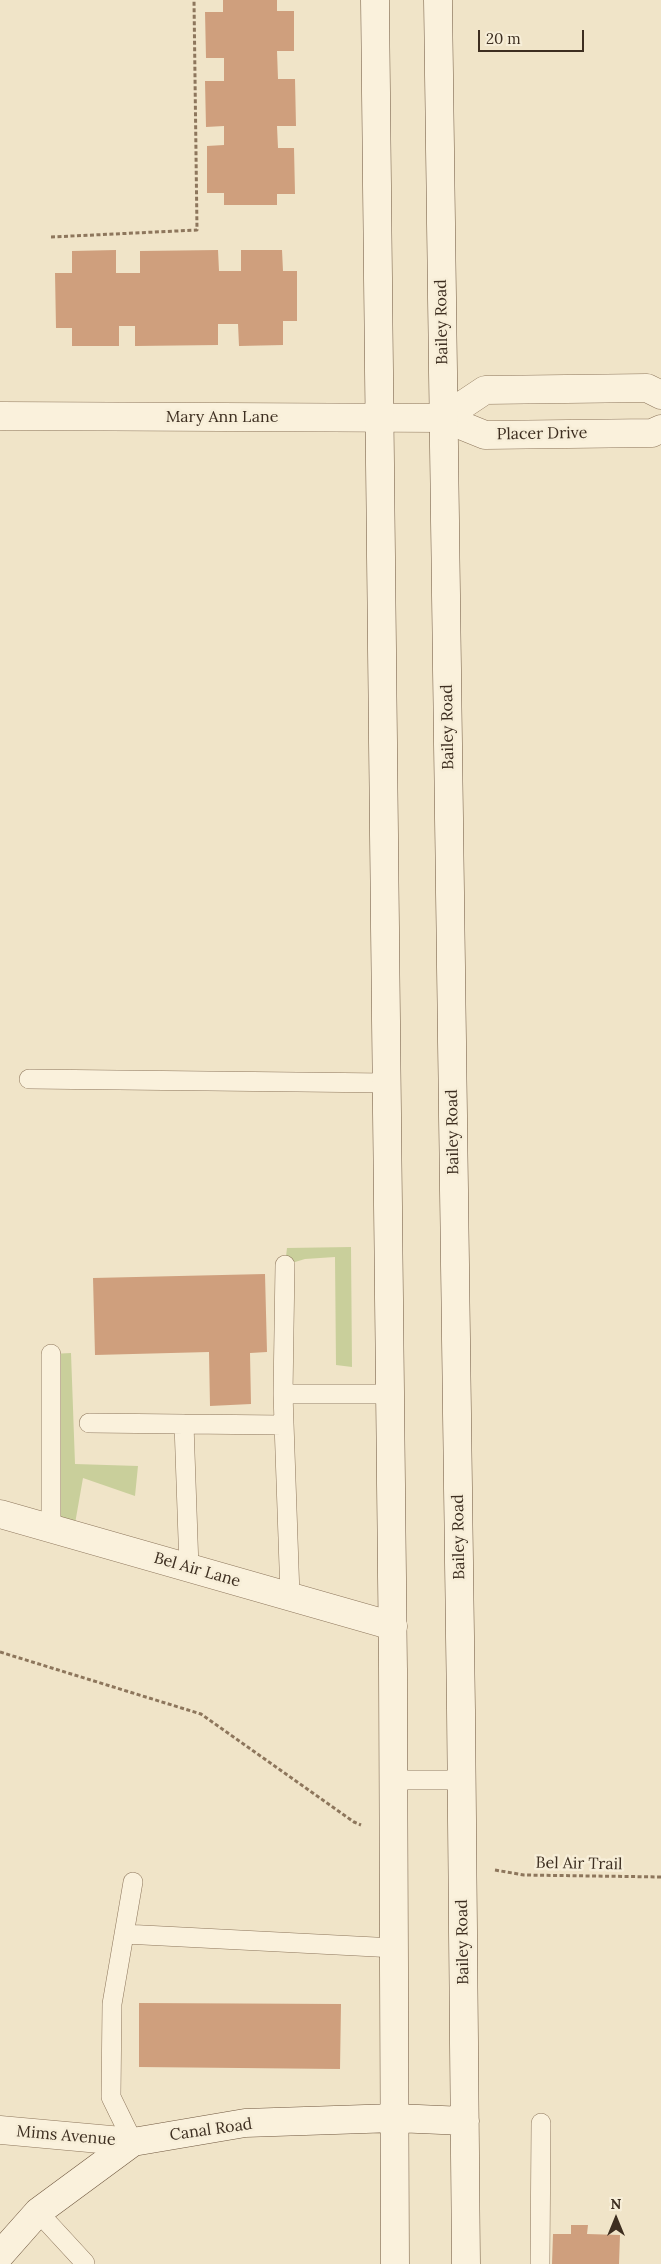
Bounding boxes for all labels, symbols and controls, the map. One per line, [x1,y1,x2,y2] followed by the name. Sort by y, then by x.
[481,20,587,52] scale bar
[486,29,521,48] text: 20 m
[432,279,452,365] street label: Bailey Road
[166,407,278,427] street label: Mary Ann Lane
[497,424,587,444] street label: Placer Drive
[438,684,458,770] street label: Bailey Road
[443,1089,463,1175] street label: Bailey Road
[449,1494,469,1580] street label: Bailey Road
[152,1548,242,1592] street label: Bel Air Lane
[535,1854,623,1874] street label: Bel Air Trail
[453,1899,473,1985] street label: Bailey Road
[169,2115,253,2145] street label: Canal Road
[16,2122,116,2150] street label: Mims Avenue
[591,2194,641,2244] north arrow
[611,2195,621,2213] text: N

